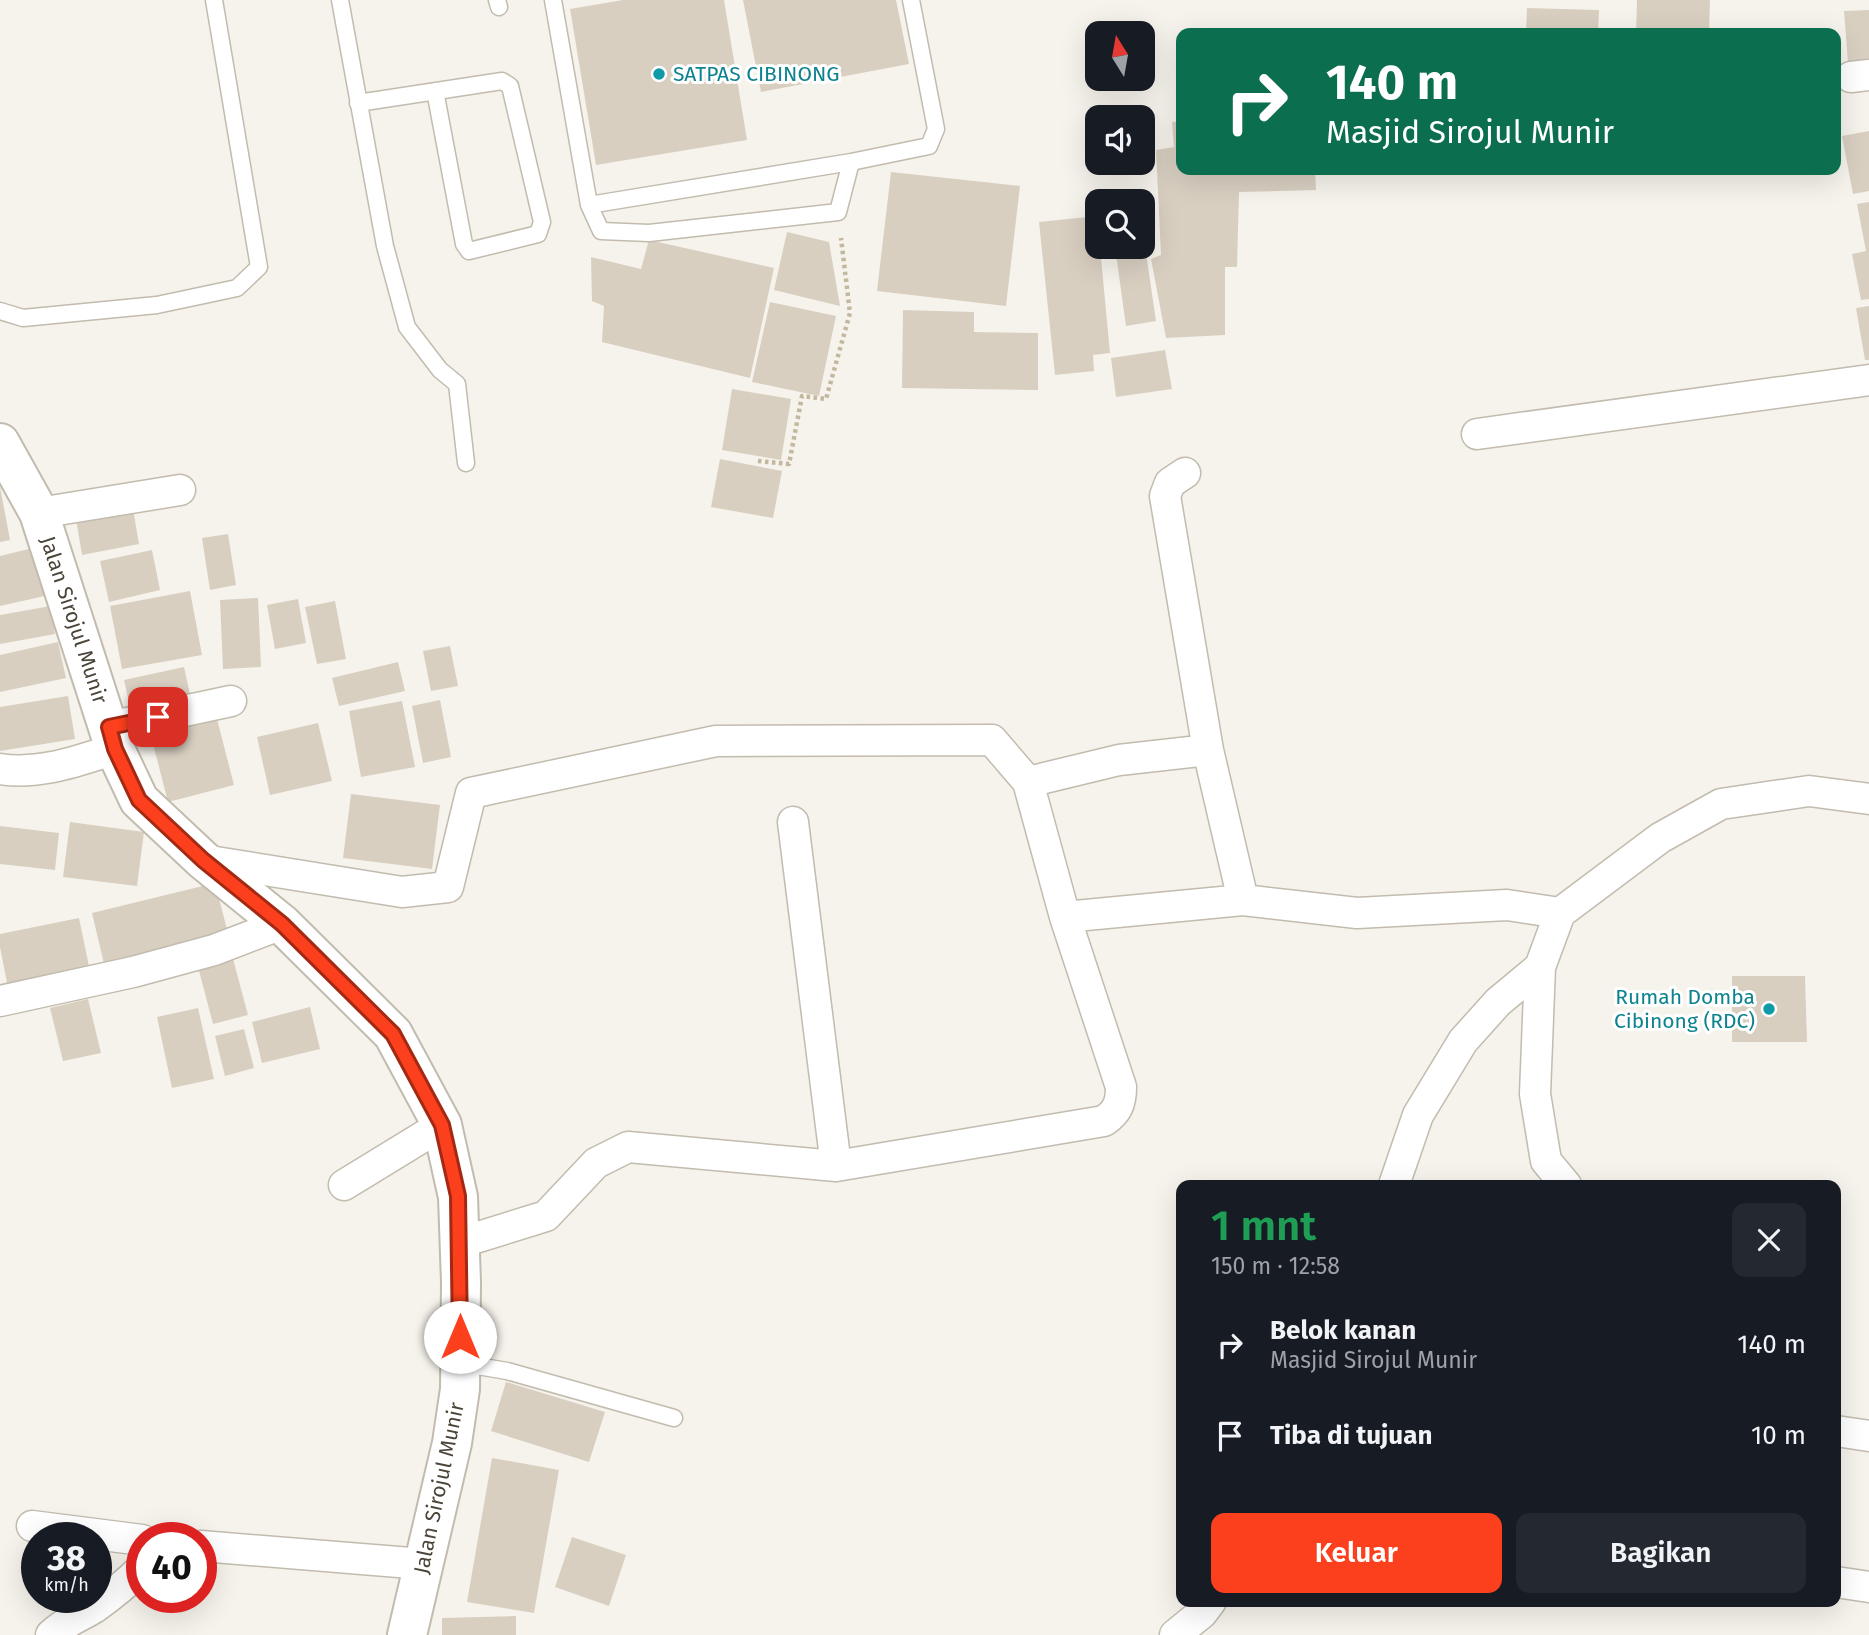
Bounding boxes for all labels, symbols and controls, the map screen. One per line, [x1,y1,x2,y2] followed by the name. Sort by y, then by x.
[1085,21,1155,91] north arrow
[1085,21,1155,259] map controls
[1326,53,1458,112] text: 140 m
[1211,56,1302,147] icon: right
[673,61,840,87] place label: SATPAS CIBINONG
[651,66,667,82] marker: SATPAS CIBINONG
[1085,105,1155,175] button: sound
[1326,113,1614,151] text: Masjid Sirojul Munir
[1085,189,1155,259] button: search
[35,533,113,707] street label: Jalan Sirojul Munir
[128,687,188,747] pin
[139,698,177,736] icon: arrive
[1614,984,1755,1034] place label: Rumah Domba Cibinong (RDC)
[1761,1001,1777,1017] marker: Rumah Domba Cibinong (RDC)
[1211,1201,1316,1251] text: 1 mnt
[1732,1203,1806,1277] button: close
[1211,1252,1340,1280] text: 150 m · 12:58
[423,1300,497,1374] position arrow
[1270,1315,1416,1346] text: Belok kanan
[1211,1326,1249,1364] icon: right
[1737,1329,1806,1360] text: 140 m
[1270,1346,1477,1374] text: Masjid Sirojul Munir
[408,1400,470,1576] street label: Jalan Sirojul Munir
[1211,1417,1249,1455] icon: arrive
[1270,1420,1432,1451] text: Tiba di tujuan
[1751,1420,1806,1451] text: 10 m
[1211,1513,1502,1593] button: Keluar
[1516,1513,1806,1593] button: Bagikan
[126,1522,217,1613] speed limit sign: 40
[47,1537,86,1579] text: 38
[44,1574,89,1596] text: km/h

